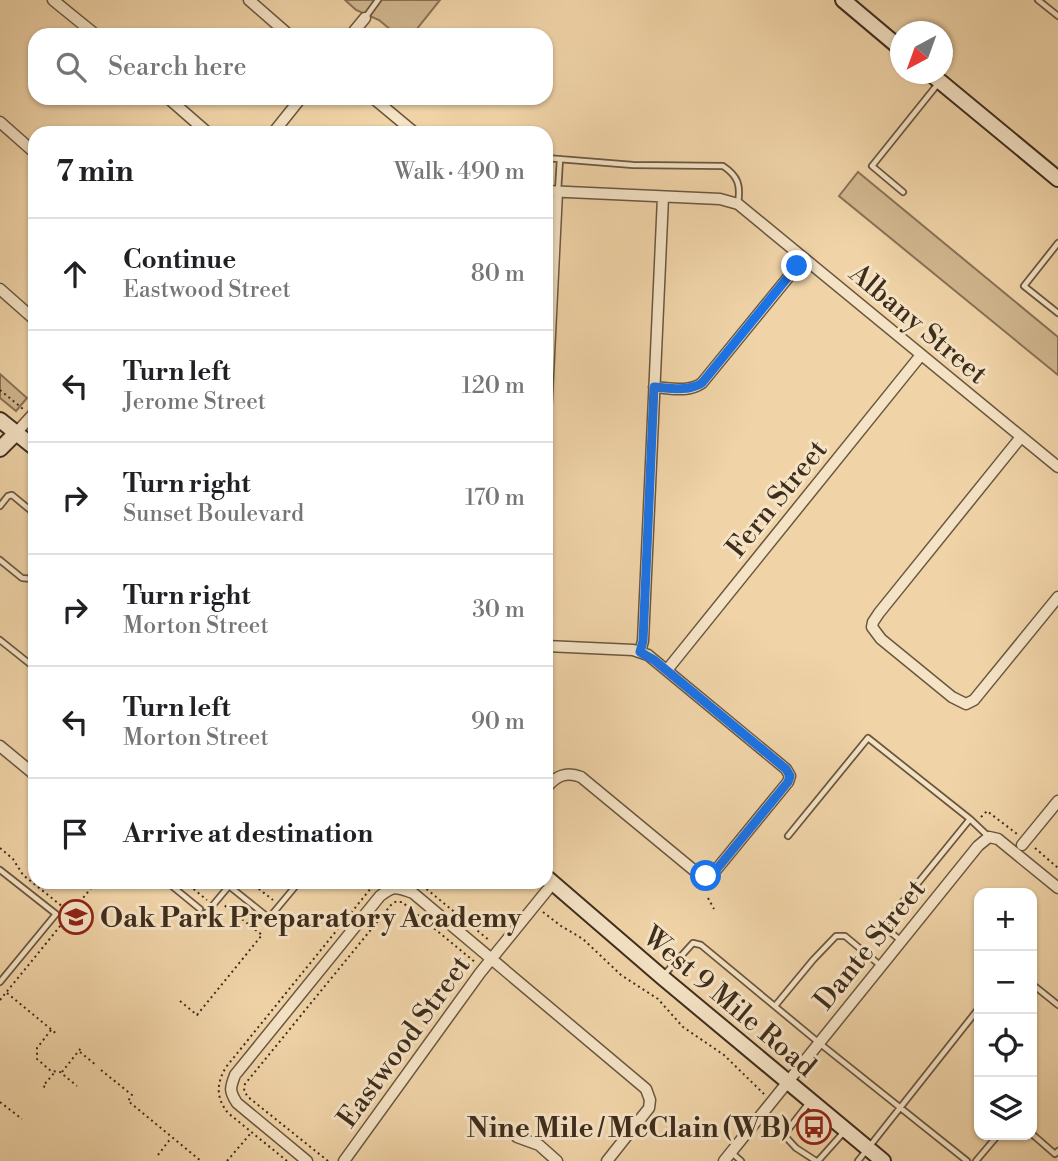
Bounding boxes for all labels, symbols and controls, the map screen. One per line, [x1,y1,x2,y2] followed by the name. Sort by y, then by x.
[890,21,953,84] north arrow
[28,28,553,105] search box
[52,48,90,86] icon: search
[108,51,247,83] text: Search here
[56,153,134,191] text: 7 min
[394,158,525,186] text: Walk · 490 m
[123,244,236,276] text: Continue
[781,250,812,281] route end
[56,255,94,293] icon: ahead
[841,256,994,392] street label: Albany Street
[471,260,525,288] text: 80 m
[123,276,291,304] text: Eastwood Street
[123,356,231,388] text: Turn left
[56,367,94,405] icon: left
[461,372,525,400] text: 120 m
[123,388,266,416] text: Jerome Street
[719,433,835,565] street label: Fern Street
[123,468,251,500] text: Turn right
[56,479,94,517] icon: right
[465,484,525,512] text: 170 m
[123,500,304,528] text: Sunset Boulevard
[123,580,251,612] text: Turn right
[56,591,94,629] icon: right
[472,596,525,624] text: 30 m
[123,612,269,640] text: Morton Street
[123,692,231,724] text: Turn left
[56,703,94,741] icon: left
[471,708,525,736] text: 90 m
[123,724,269,752] text: Morton Street
[56,815,94,853] icon: arrive
[123,818,373,850] text: Arrive at destination
[690,860,721,891] route start
[807,872,934,1017] street label: Dante Street
[974,888,1037,1140] map controls
[974,888,1037,951] button: +
[57,898,95,936] school or university icon: Oak Park Preparatory Academy
[100,901,523,936] place label: Oak Park Preparatory Academy
[634,919,823,1085] street label: West 9 Mile Road
[330,949,478,1135] street label: Eastwood Street
[974,951,1037,1014] button: −
[974,1014,1037,1077] button: locate
[974,1077,1037,1140] button: layers
[795,1108,833,1146] bus stop icon: Nine Mile / McClain (WB)
[467,1111,790,1146] place label: Nine Mile / McClain (WB)

